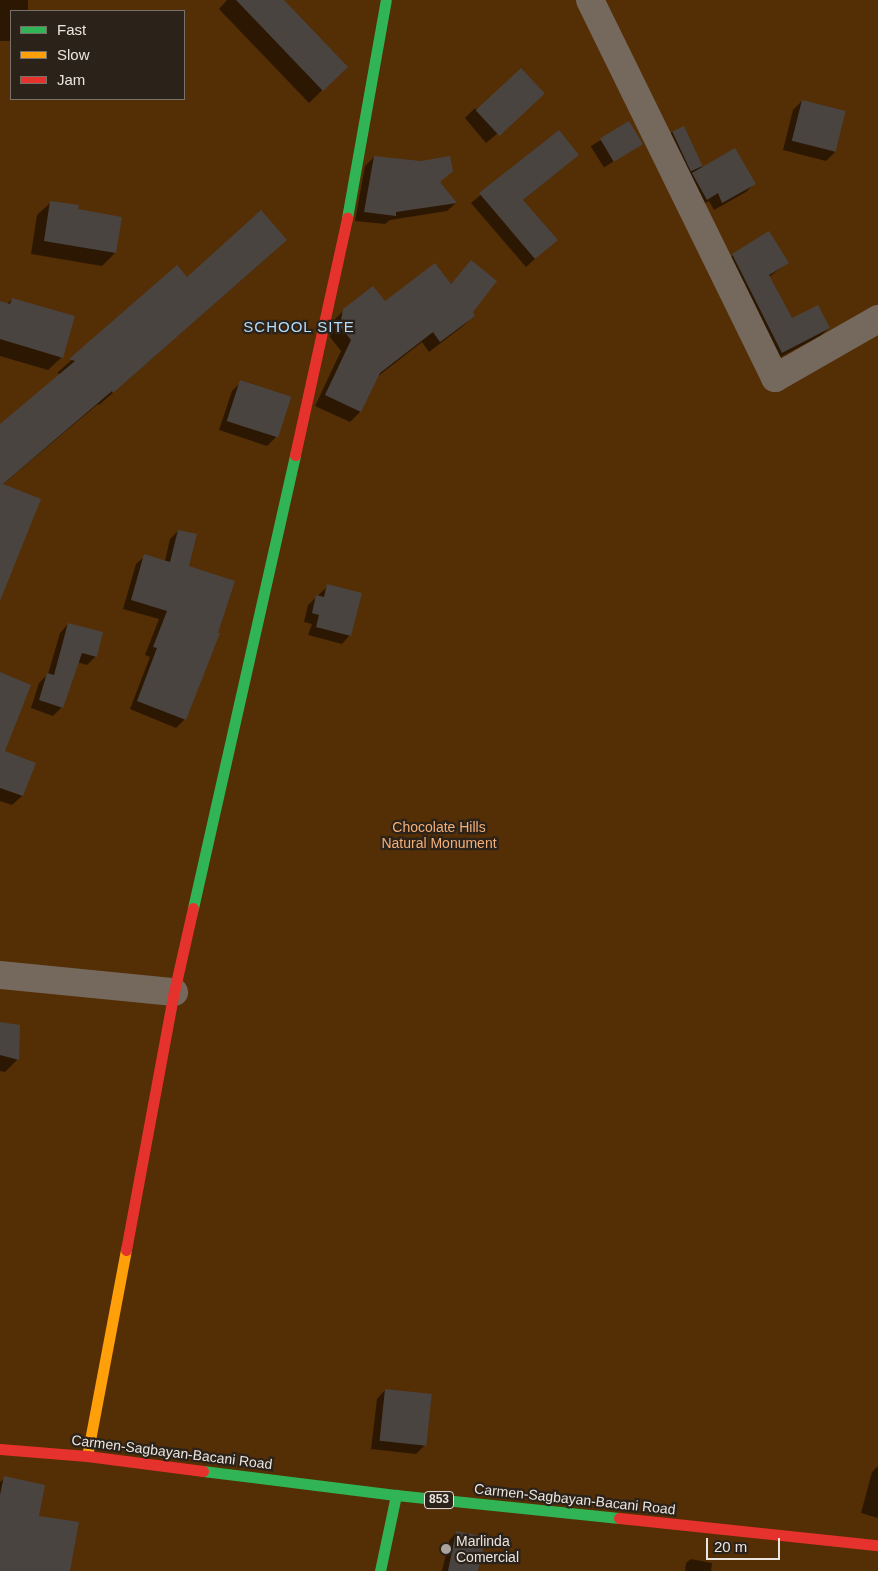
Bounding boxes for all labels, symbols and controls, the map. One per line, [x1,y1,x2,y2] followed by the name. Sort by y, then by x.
[10,10,185,100] legend
[57,21,86,38] text: Fast
[57,46,90,63] text: Slow
[57,71,85,88] text: Jam
[242,318,356,336] district label: SCHOOL SITE
[381,819,497,852] park label: Chocolate Hills Natural Monument
[71,1431,273,1473] street label: Carmen-Sagbayan-Bacani Road
[474,1480,676,1518] street label: Carmen-Sagbayan-Bacani Road
[423,1490,455,1510] road number: 853
[708,1528,782,1560] scale bar
[456,1533,519,1565] place label: Marlinda Comercial
[714,1538,747,1555] text: 20 m
[440,1543,452,1555] marker: Marlinda Comercial

